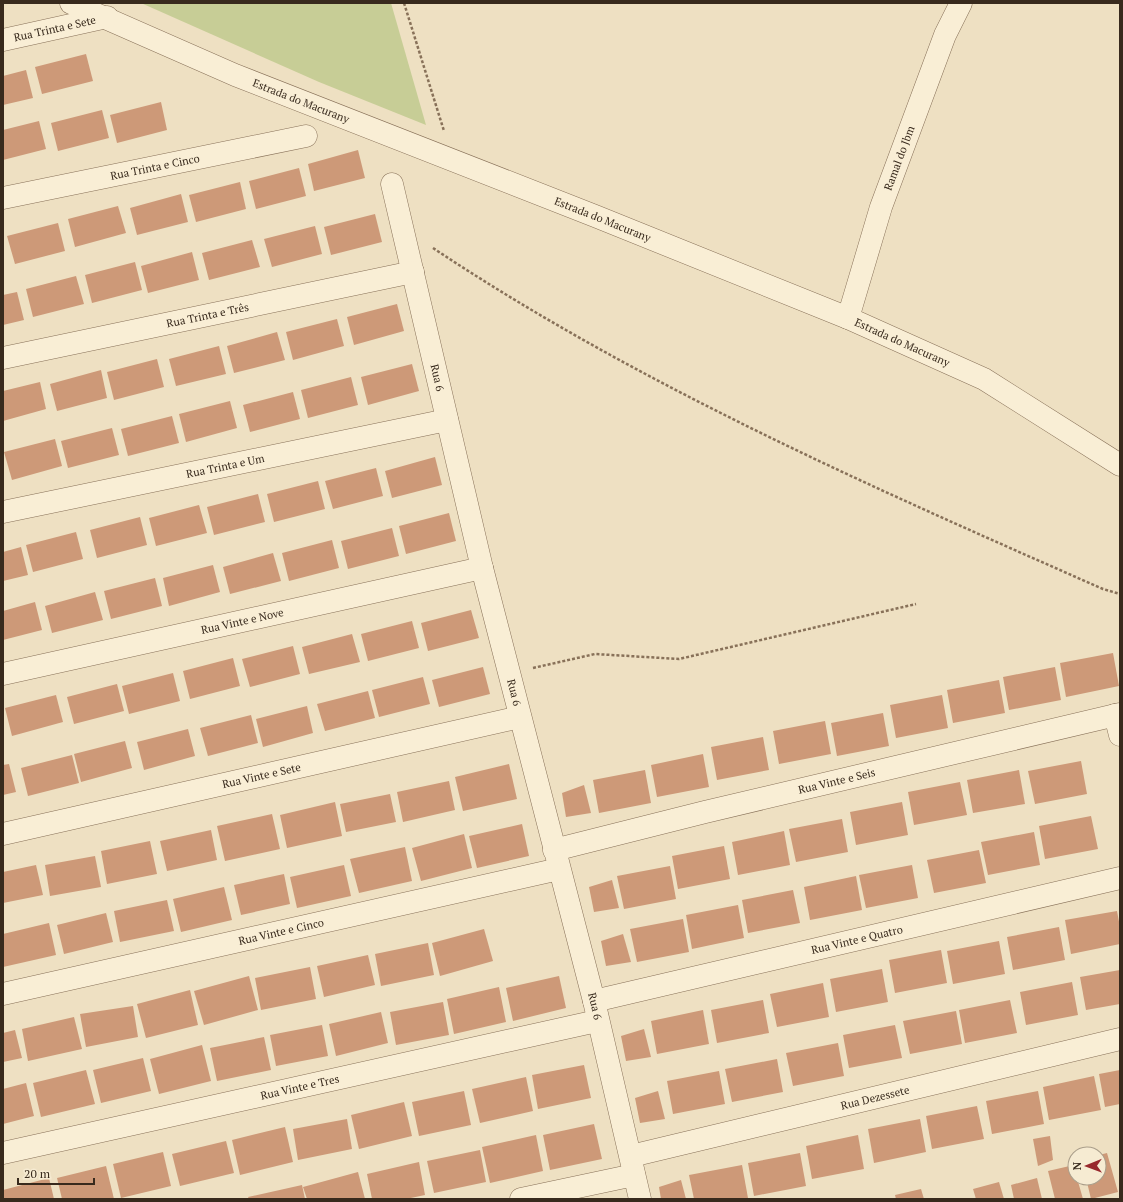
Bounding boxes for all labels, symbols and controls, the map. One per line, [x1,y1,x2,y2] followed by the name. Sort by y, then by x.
[12,13,98,44] street label: Rua Trinta e Sete
[251,76,352,126] street label: Estrada do Macurany
[881,123,918,192] street label: Ramal do Jbm
[109,151,201,183] street label: Rua Trinta e Cinco
[552,194,653,245] street label: Estrada do Macurany
[165,300,250,331] street label: Rua Trinta e Três
[853,315,952,370] street label: Estrada do Macurany
[427,363,447,393] street label: Rua 6
[185,451,266,481] street label: Rua Trinta e Um
[200,605,285,637] street label: Rua Vinte e Nove
[504,677,524,708] street label: Rua 6
[221,760,303,791] street label: Rua Vinte e Sete
[797,765,877,797] street label: Rua Vinte e Seis
[237,915,325,948] street label: Rua Vinte e Cinco
[810,922,904,957] street label: Rua Vinte e Quatro
[585,991,605,1021] street label: Rua 6
[259,1071,341,1103] street label: Rua Vinte e Tres
[839,1082,911,1113] street label: Rua Dezessete
[1067,1146,1107,1186] north arrow
[18,1160,94,1186] scale bar
[1070,1161,1084,1170] text: N
[24,1166,51,1181] text: 20 m

